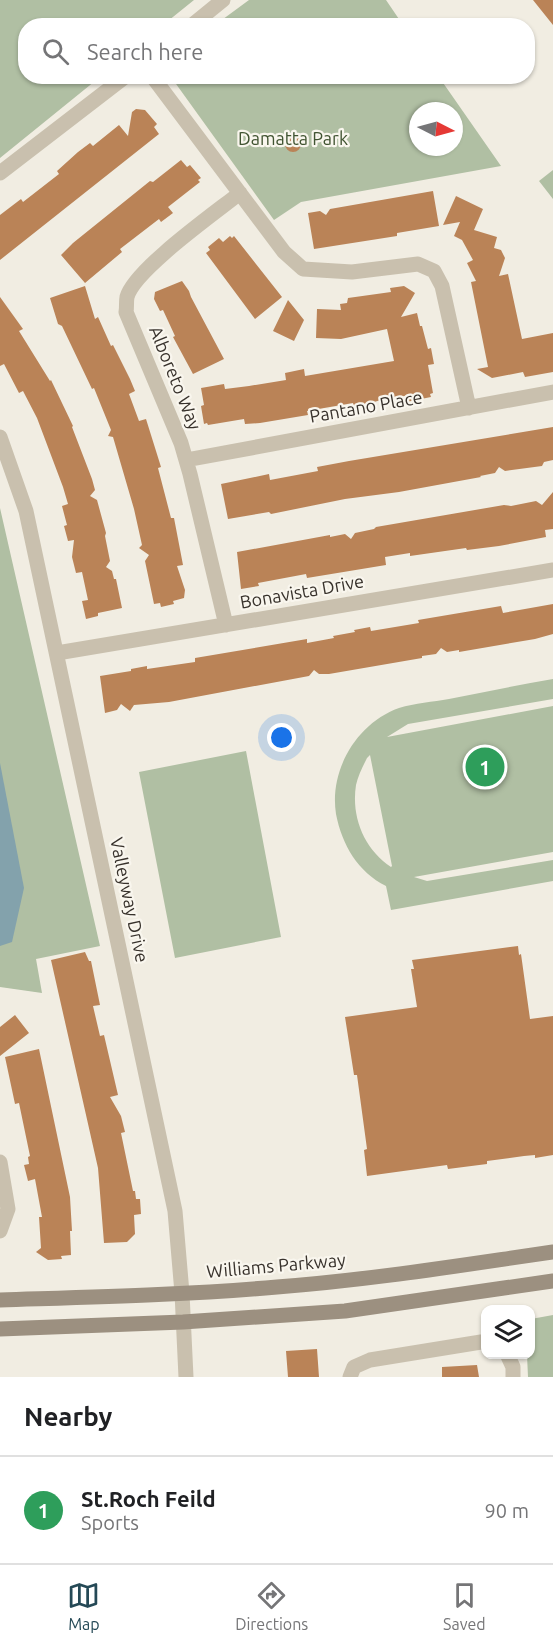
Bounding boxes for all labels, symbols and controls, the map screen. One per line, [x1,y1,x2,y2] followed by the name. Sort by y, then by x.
[18,18,535,84] search box
[39,35,72,68] icon: search
[87,39,203,64] text: Search here
[409,102,463,156] north arrow
[238,128,348,148] park label: Damatta Park
[146,323,206,433] street label: Alboreto Way
[308,386,424,426] street label: Pantano Place
[238,570,365,612] street label: Bonavista Drive
[267,723,296,752] your location
[466,744,504,789] pin: 1
[107,835,153,964] street label: Valleyway Drive
[206,1249,347,1281] street label: Williams Parkway
[481,1305,535,1359] map controls
[481,1305,535,1359] button: layers
[24,1402,112,1431] text: Nearby
[81,1486,216,1511] text: St.Roch Feild
[38,1499,49,1522] text: 1
[485,1499,529,1522] text: 90 m
[81,1511,139,1534] text: Sports
[67,1579,100,1633] tab: Map
[235,1579,308,1633] tab: Directions
[443,1579,486,1633] tab: Saved

